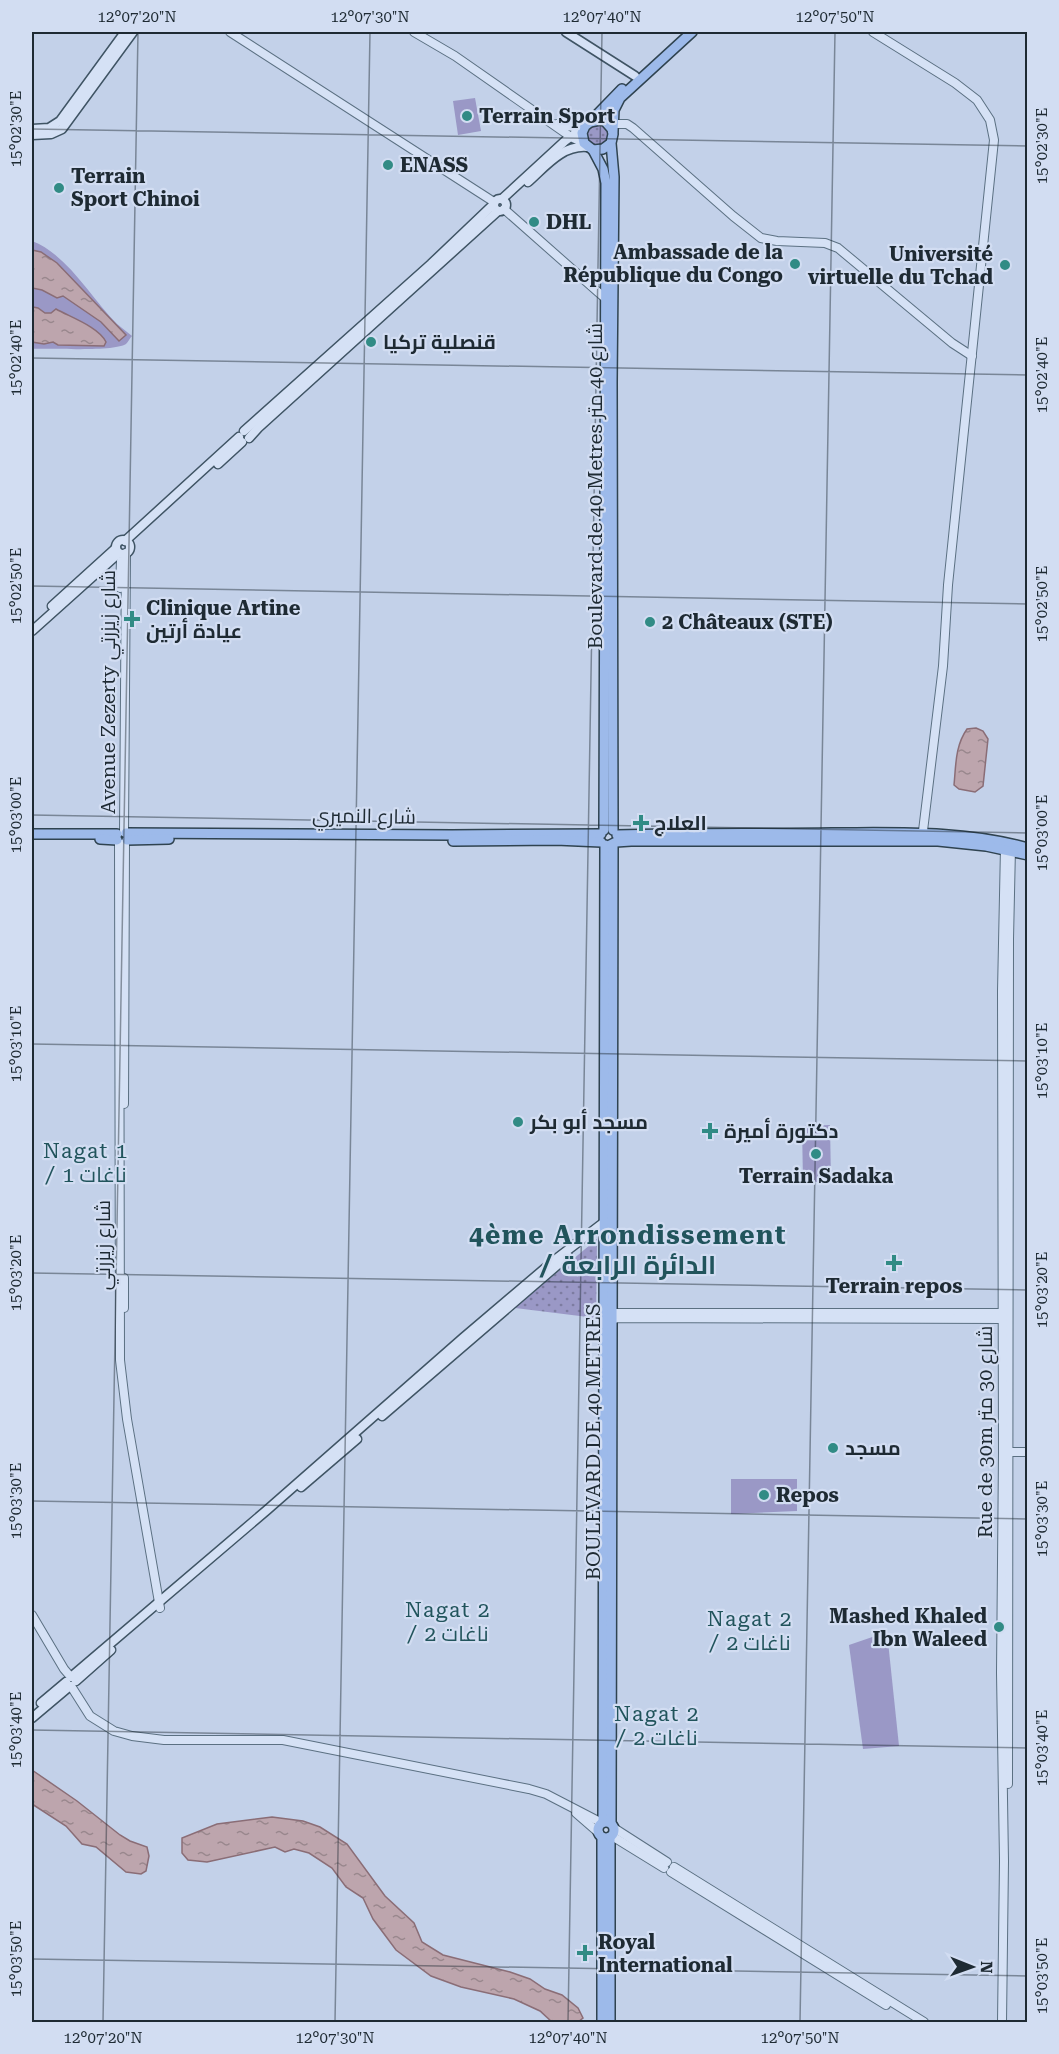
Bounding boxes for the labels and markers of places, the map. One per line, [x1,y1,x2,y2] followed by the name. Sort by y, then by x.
[479,104,615,128] place label: Terrain Sport
[460,109,474,123] marker: Terrain Sport
[400,153,468,177] place label: ENASS
[381,158,395,172] marker: ENASS
[71,164,200,211] place label: Terrain Sport Chinoi
[52,181,66,195] marker: Terrain Sport Chinoi
[546,210,592,234] place label: DHL
[527,215,541,229] marker: DHL
[563,240,783,287] place label: Ambassade de la République du Congo
[808,242,994,289] place label: Université virtuelle du Tchad
[788,257,802,271] marker: Ambassade de la République du Congo
[998,258,1012,272] marker: Université virtuelle du Tchad
[383,330,496,354] place label: قنصلية تركيا
[364,335,378,349] marker: قنصلية تركيا
[146,596,301,643] place label: Clinique Artine عيادة أرتين
[123,610,141,628] marker: Clinique Artine عيادة أرتين
[662,610,833,634] place label: 2 Châteaux (STE)
[643,615,657,629] marker: 2 Châteaux (STE)
[654,811,707,837] place label: العلاج
[632,814,650,832] marker: العلاج
[529,1108,648,1134] place label: مسجد أبو بكر
[511,1115,525,1129] marker: مسجد أبو بكر
[724,1117,838,1143] place label: دكتورة أميرة
[701,1122,719,1140] marker: دكتورة أميرة
[809,1147,823,1161] marker: Terrain Sadaka
[739,1164,893,1188] place label: Terrain Sadaka
[885,1254,903,1272] marker: Terrain repos
[826,1274,962,1298] place label: Terrain repos
[845,1436,901,1460] place label: مسجد
[826,1441,840,1455] marker: مسجد
[776,1483,839,1507] place label: Repos
[757,1488,771,1502] marker: Repos
[829,1604,988,1651] place label: Mashed Khaled Ibn Waleed
[992,1620,1006,1634] marker: Mashed Khaled Ibn Waleed
[598,1930,733,1977] place label: Royal International
[576,1944,594,1962] marker: Royal International

